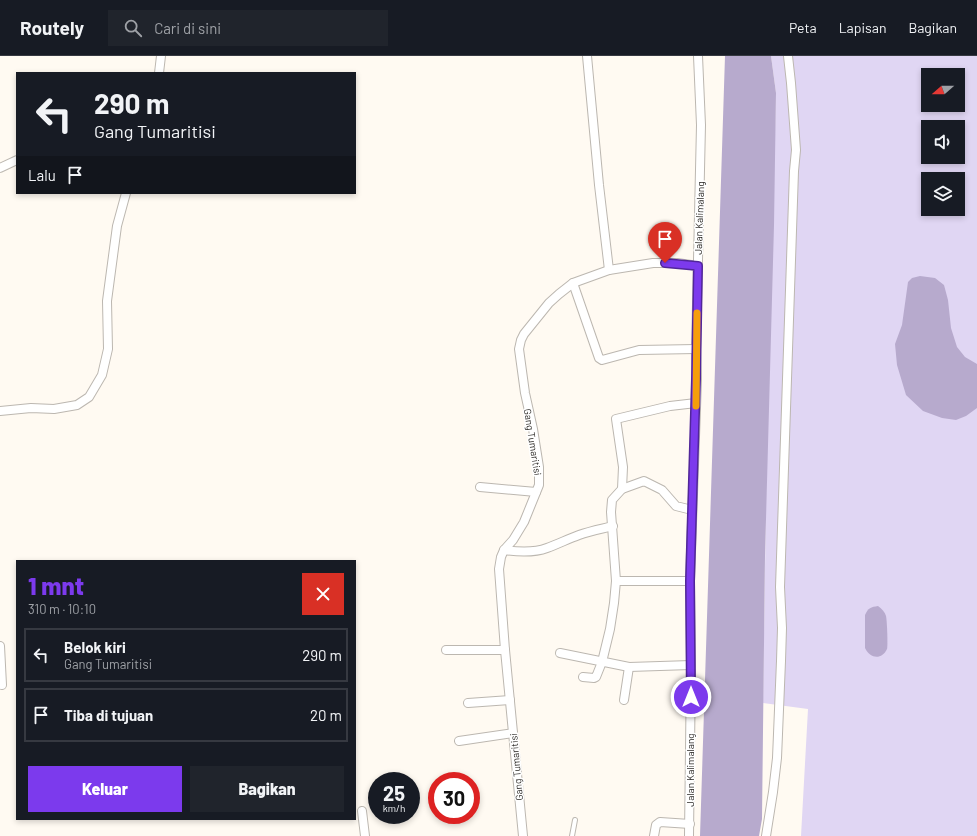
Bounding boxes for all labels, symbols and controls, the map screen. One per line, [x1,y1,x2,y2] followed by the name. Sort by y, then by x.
[108,10,388,46] search box
[20,16,84,39] text: Routely
[122,17,144,39] icon: search
[154,19,221,37] text: Cari di sini
[789,19,817,36] text: Peta
[839,19,887,36] text: Lapisan
[909,19,957,36] text: Bagikan
[921,68,965,112] north arrow
[921,68,965,216] map controls
[94,86,170,120] text: 290 m
[28,88,80,140] icon: left
[94,120,216,142] text: Gang Tumaritisi
[921,120,965,164] button: sound
[64,164,86,186] icon: arrive
[28,166,56,184] text: Lalu
[921,172,965,216] button: layers
[692,181,706,255] street label: Jalan Kalimalang
[648,222,682,263] pin
[654,228,676,250] icon: arrive
[522,408,544,476] street label: Gang Tumaritisi
[28,571,84,600] text: 1 mnt
[302,573,344,615] button: close
[28,601,96,617] text: 310 m · 10:10
[64,638,126,656] text: Belok kiri
[30,644,52,666] icon: left
[302,646,342,664] text: 290 m
[64,656,152,672] text: Gang Tumaritisi
[670,676,712,718] position arrow
[30,704,52,726] icon: arrive
[64,706,153,724] text: Tiba di tujuan
[310,706,342,724] text: 20 m
[507,733,525,801] street label: Gang Tumaritisi
[684,733,696,807] street label: Jalan Kalimalang
[28,766,182,812] button: Keluar
[190,766,344,812] button: Bagikan
[428,772,480,824] speed limit sign: 30
[383,781,405,805] text: 25
[383,802,405,814] text: km/h

